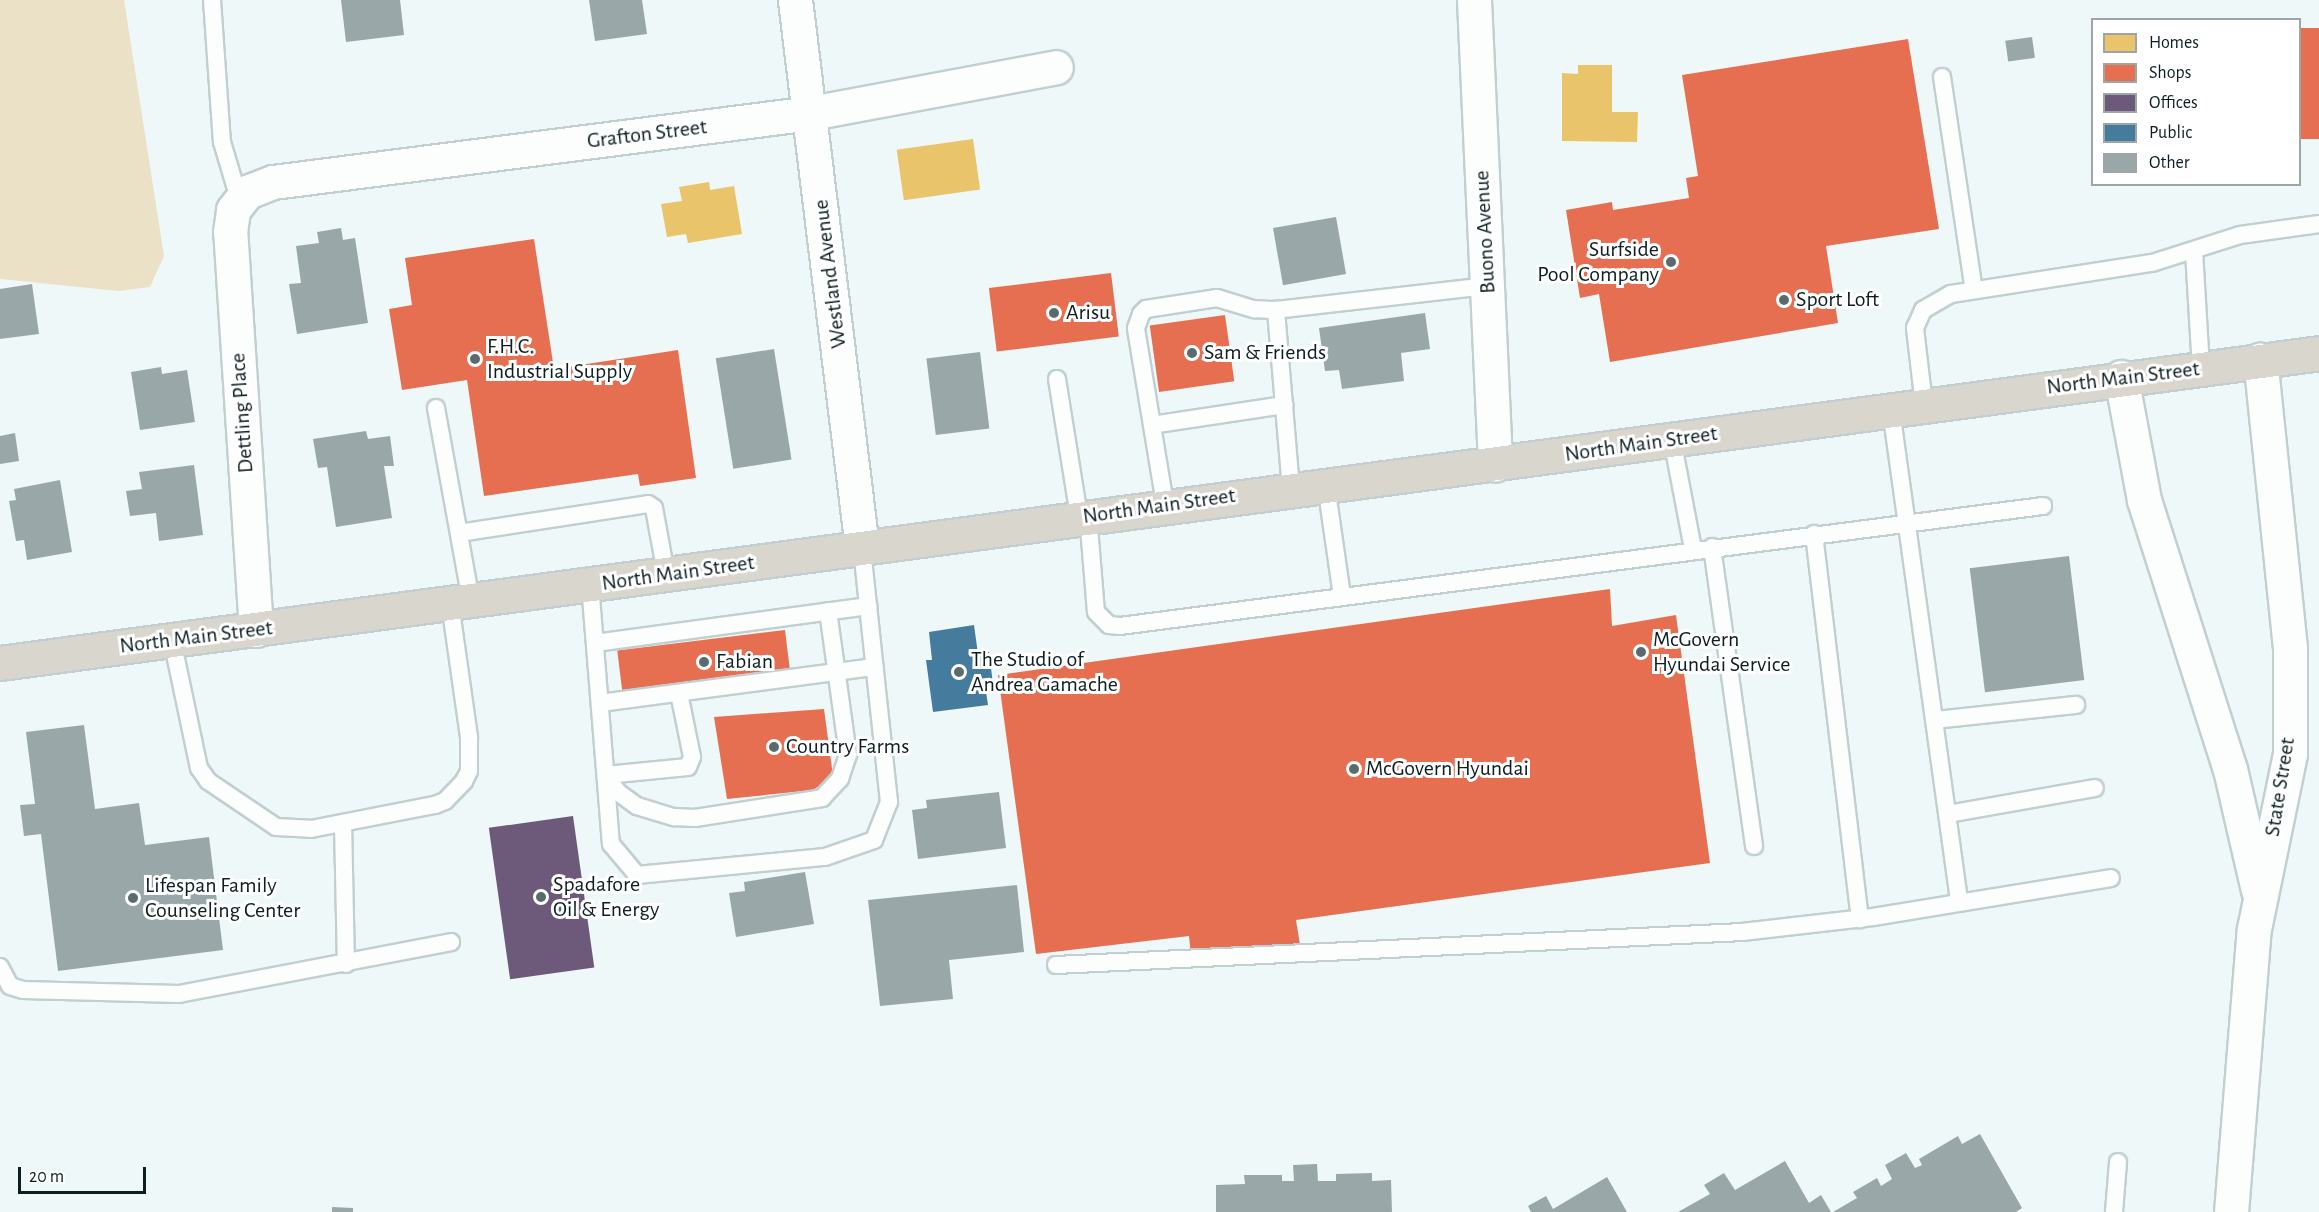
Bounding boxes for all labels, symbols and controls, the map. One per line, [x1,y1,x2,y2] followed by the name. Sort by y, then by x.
[2091,18,2301,186] legend
[2149,34,2199,52] text: Homes
[2149,64,2191,82] text: Shops
[2149,94,2198,112] text: Offices
[586,114,708,154] street label: Grafton Street
[2149,124,2192,142] text: Public
[2149,154,2190,172] text: Other
[1469,170,1501,294] street label: Buono Avenue
[808,198,852,350] street label: Westland Avenue
[1537,236,1659,288] place label: Surfside Pool Company
[1664,255,1678,269] marker: Surfside Pool Company
[1796,287,1879,313] place label: Sport Loft
[1777,293,1791,307] marker: Sport Loft
[1066,300,1110,326] place label: Arisu
[1047,306,1061,320] marker: Arisu
[487,333,632,384] place label: F.H.C. Industrial Supply
[1204,340,1326,366] place label: Sam & Friends
[1185,346,1199,360] marker: Sam & Friends
[225,352,259,474] street label: Dettling Place
[468,352,482,366] marker: F.H.C. Industrial Supply
[2045,356,2201,400] street label: North Main Street
[1563,420,1719,468] street label: North Main Street
[1081,482,1237,530] street label: North Main Street
[600,549,756,597] street label: North Main Street
[118,615,274,659] street label: North Main Street
[1653,626,1790,678] place label: McGovern Hyundai Service
[1634,645,1648,659] marker: McGovern Hyundai Service
[971,646,1118,698] place label: The Studio of Andrea Gamache
[716,649,773,675] place label: Fabian
[697,655,711,669] marker: Fabian
[952,665,966,679] marker: The Studio of Andrea Gamache
[786,734,909,760] place label: Country Farms
[2259,736,2301,838] street label: State Street
[767,740,781,754] marker: Country Farms
[1366,756,1529,782] place label: McGovern Hyundai
[1347,762,1361,776] marker: McGovern Hyundai
[553,871,659,922] place label: Spadafore Oil & Energy
[145,872,300,924] place label: Lifespan Family Counseling Center
[534,890,548,904] marker: Spadafore Oil & Energy
[126,891,140,905] marker: Lifespan Family Counseling Center
[21,1155,148,1193] scale bar
[29,1168,64,1186] text: 20 m

